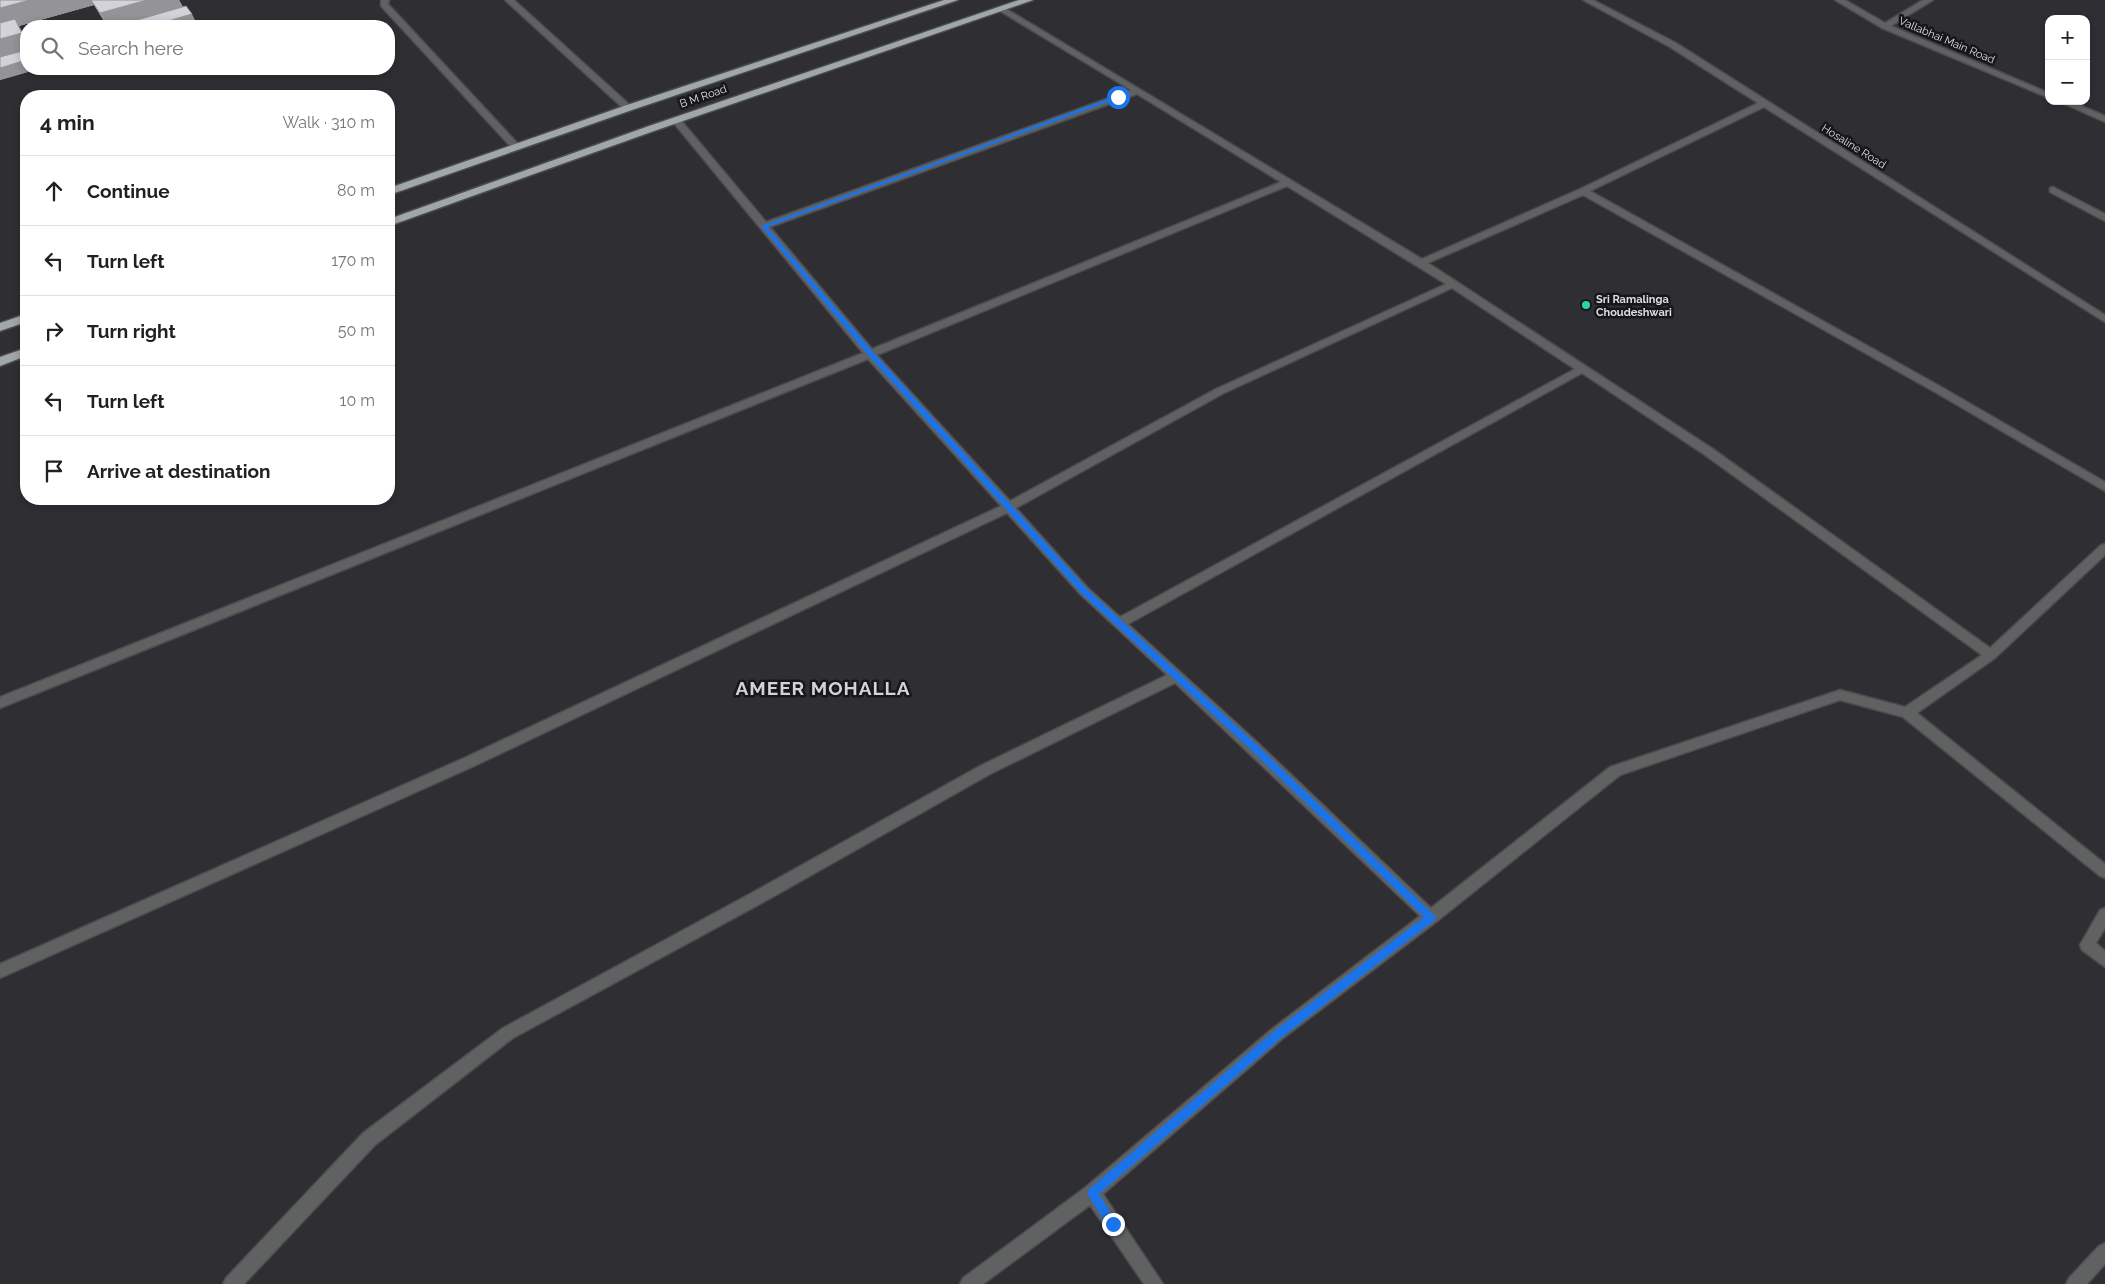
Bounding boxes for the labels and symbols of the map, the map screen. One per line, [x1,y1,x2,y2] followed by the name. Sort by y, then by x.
[1897,14,1997,67] street label: Vallabhai Main Road
[678,82,729,111] street label: B M Road
[1107,86,1130,109] route start
[1819,121,1888,171] street label: Hosaline Road
[1596,293,1672,319] place label: Sri Ramalinga Choudeshwari
[1580,299,1592,311] marker: Sri Ramalinga Choudeshwari
[736,677,910,699] district label: AMEER MOHALLA
[1102,1213,1125,1236] route end

